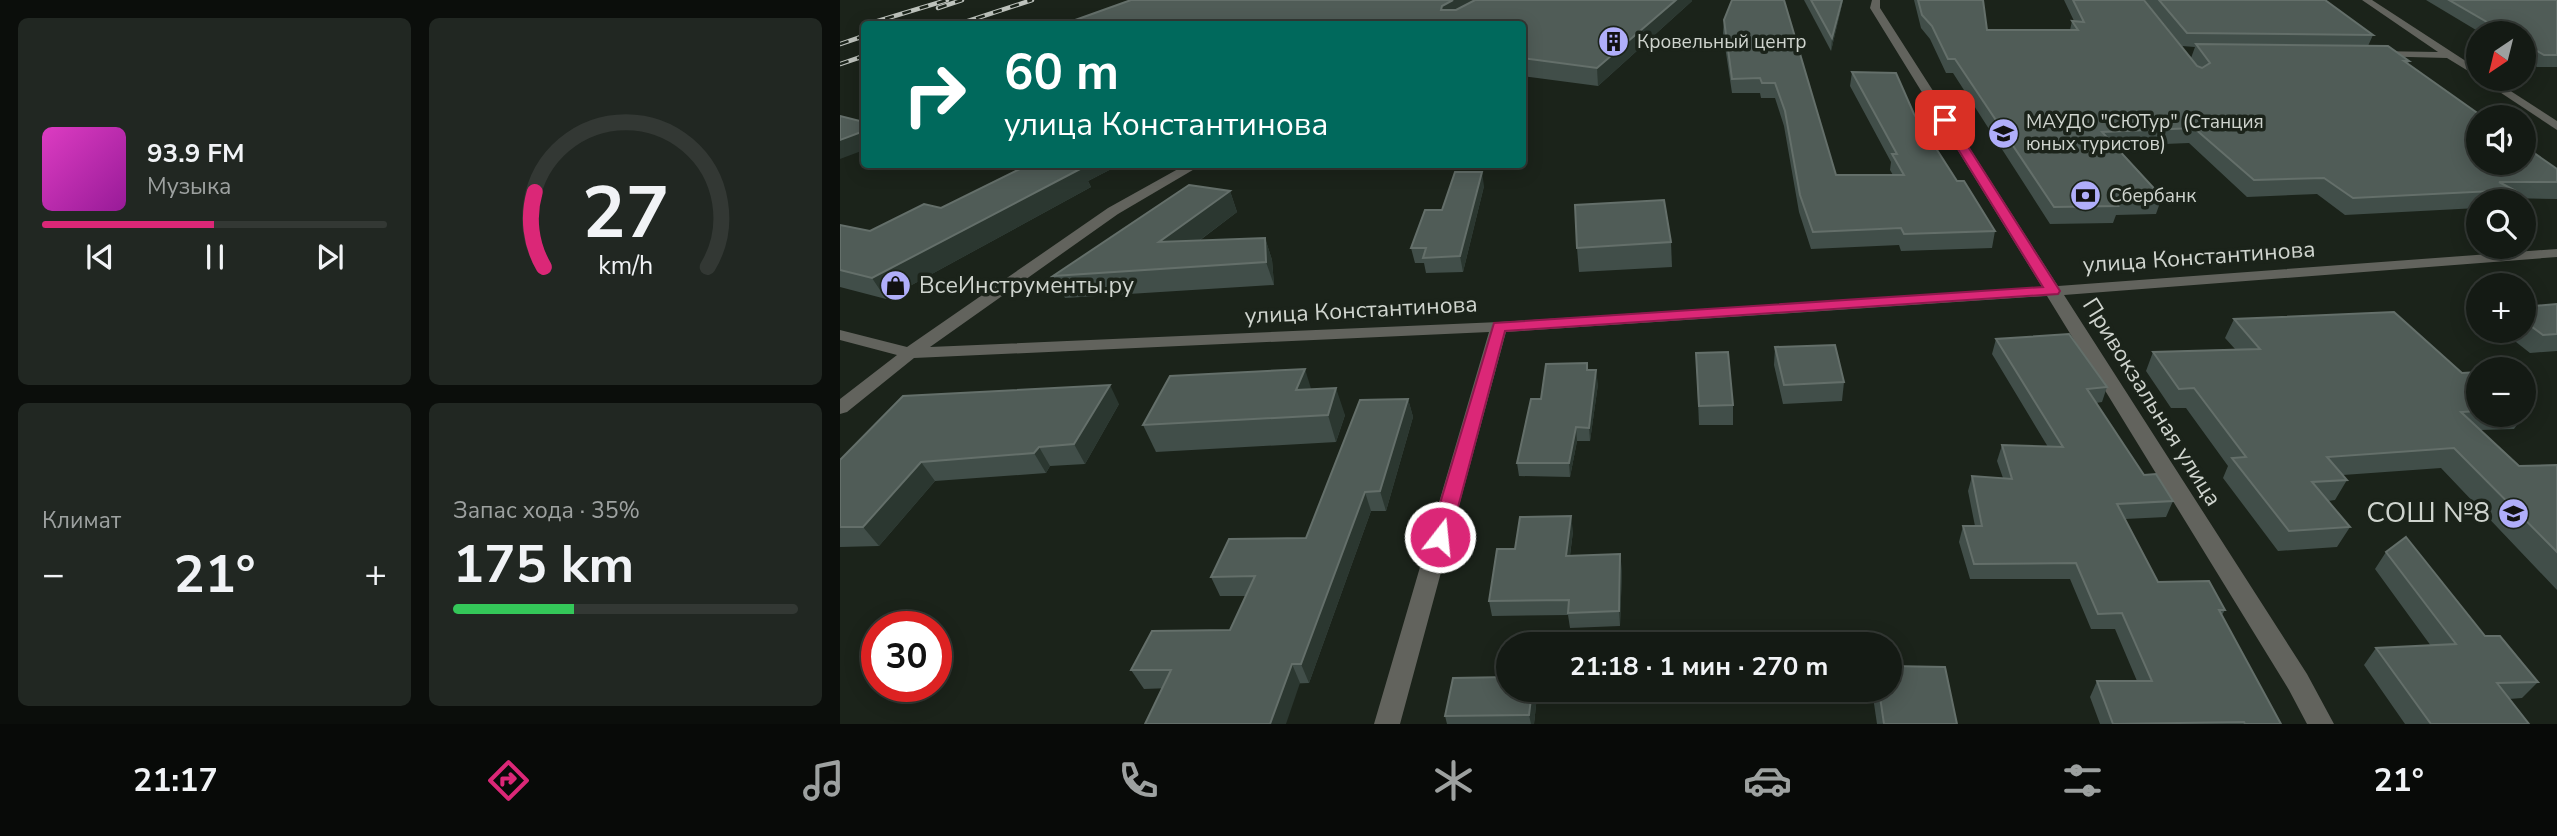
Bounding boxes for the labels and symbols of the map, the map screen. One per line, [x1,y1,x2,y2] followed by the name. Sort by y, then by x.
[2466,21,2536,91] north arrow
[1597,25,1631,59] building icon: Кровельный центр
[1637,29,1807,55] place label: Кровельный центр
[1915,90,1975,150] pin
[2026,109,2264,157] place label: МАУДО "СЮТур" (Станция юных туристов)
[1986,116,2020,150] school or university icon: МАУДО "СЮТур" (Станция юных туристов)
[2069,179,2103,213] bank icon: Сбербанк
[2109,183,2196,209] place label: Сбербанк
[2082,233,2316,281] street label: улица Константинова
[879,268,913,302] shop icon: ВсеИнструменты.ру
[919,270,1134,301] place label: ВсеИнструменты.ру
[1244,288,1478,332] street label: улица Константинова
[2075,292,2229,512] street label: Привокзальная улица
[2366,494,2490,532] place label: СОШ №8
[2496,496,2530,530] school or university icon: СОШ №8
[1403,500,1477,574] position arrow
[861,611,952,702] speed limit sign: 30

